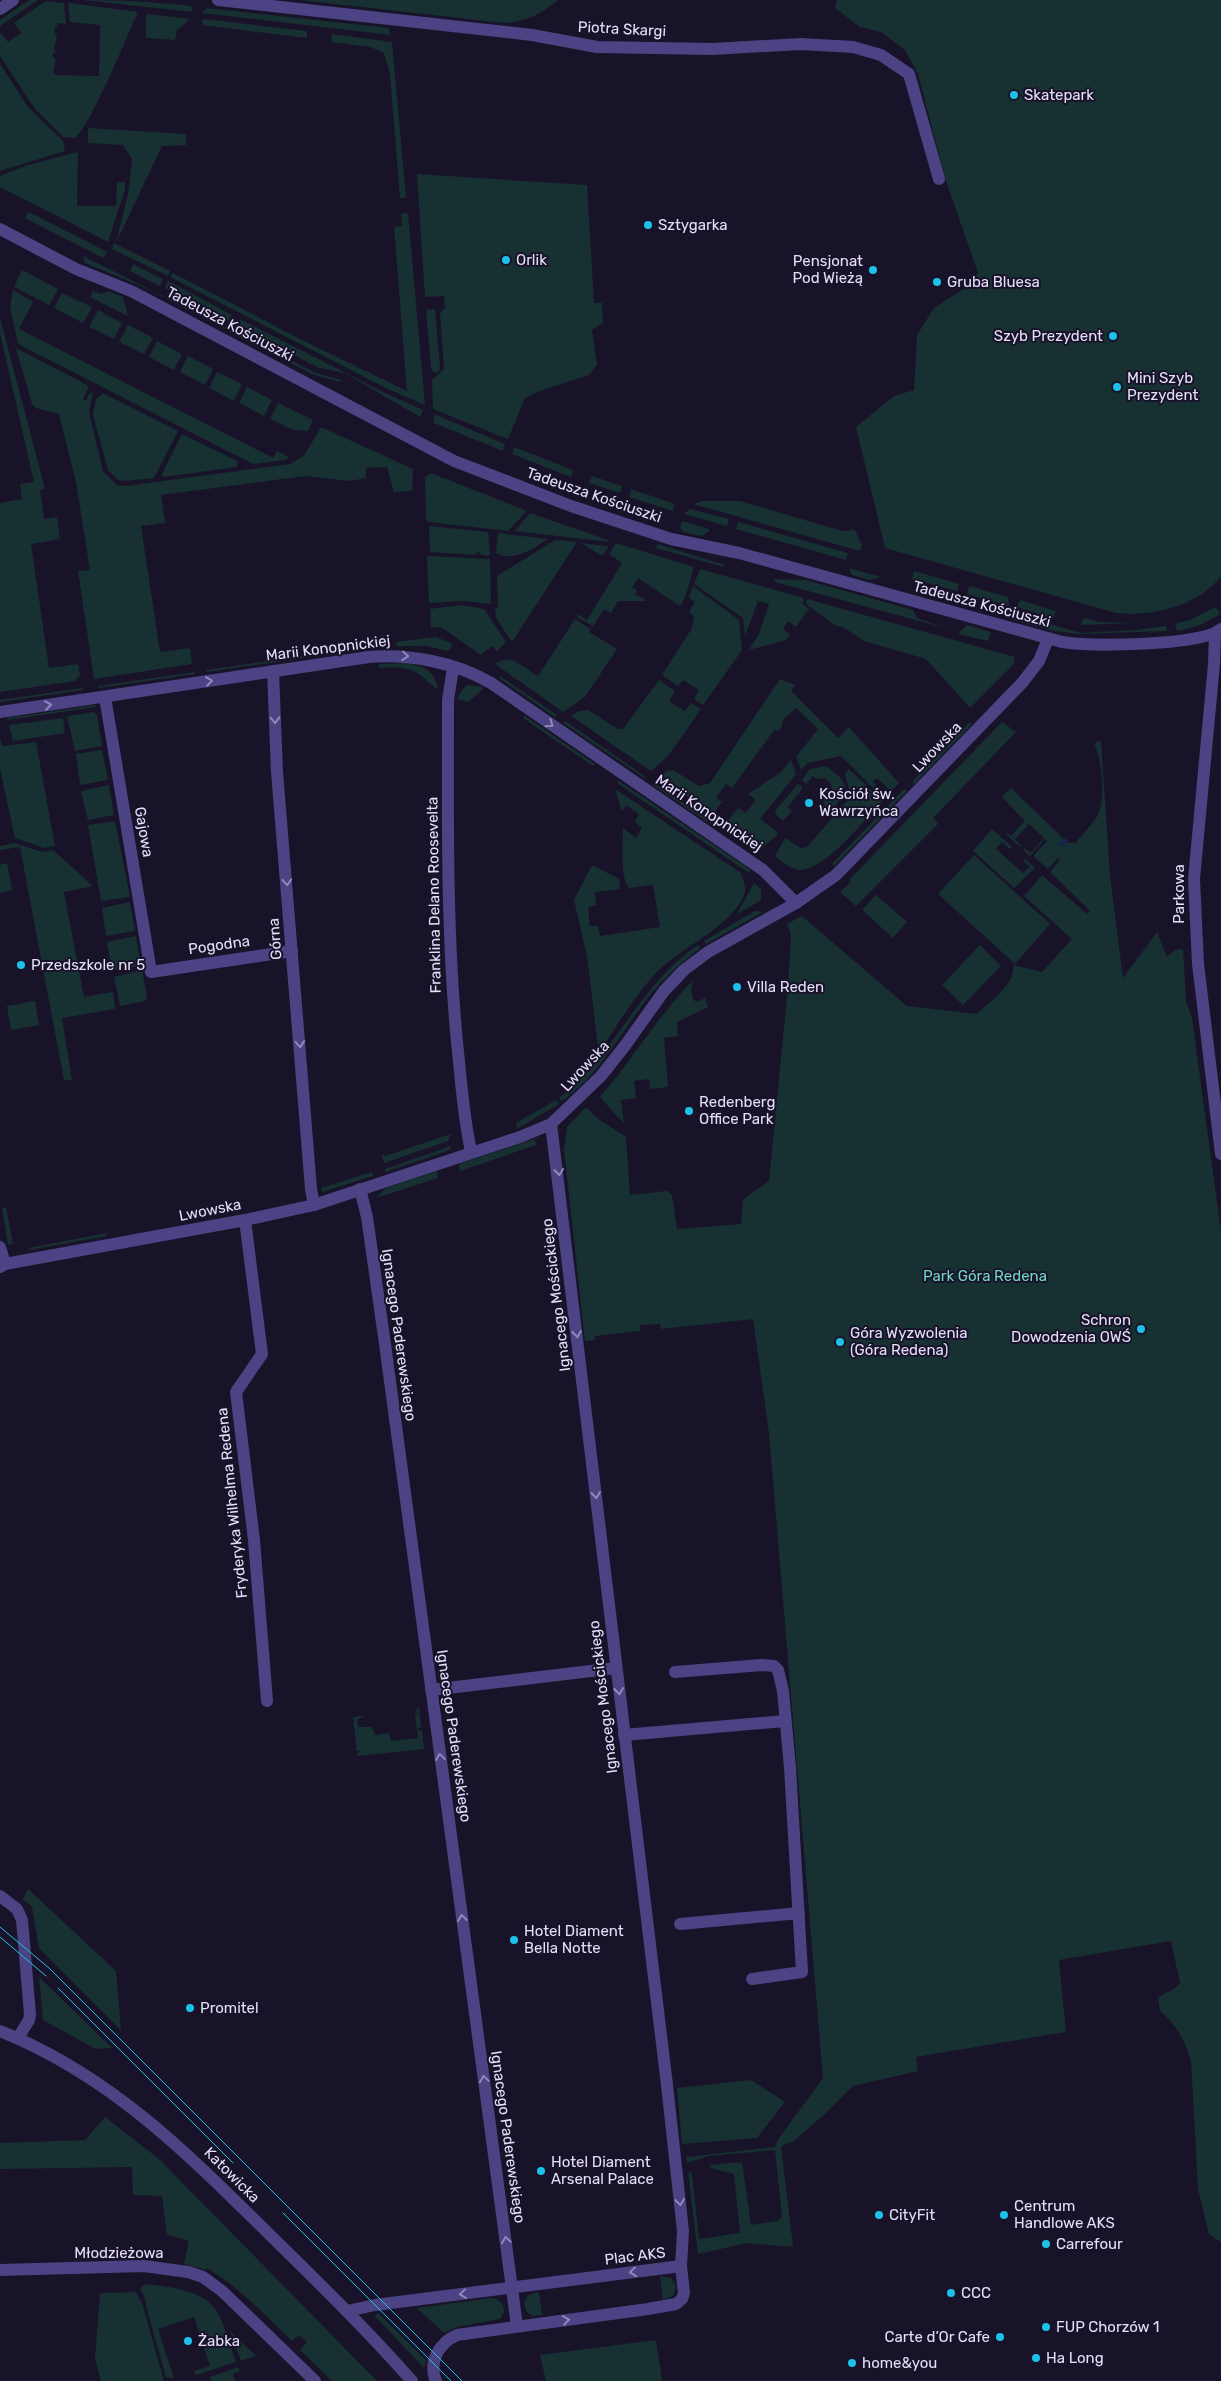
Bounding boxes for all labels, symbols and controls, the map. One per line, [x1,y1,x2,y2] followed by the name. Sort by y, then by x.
[577,18,667,40] street label: Piotra Skargi
[1024,86,1094,104] place label: Skatepark
[1008,89,1020,101] marker: Skatepark
[658,216,728,234] place label: Sztygarka
[642,219,654,231] marker: Sztygarka
[516,251,547,269] place label: Orlik
[793,252,863,287] place label: Pensjonat Pod Wieżą
[500,254,512,266] marker: Orlik
[867,264,879,276] marker: Pensjonat Pod Wieżą
[947,273,1040,291] place label: Gruba Bluesa
[931,276,943,288] marker: Gruba Bluesa
[163,283,297,365] street label: Tadeusza Kościuszki
[994,327,1103,345] place label: Szyb Prezydent
[1107,330,1119,342] marker: Szyb Prezydent
[1127,369,1199,404] place label: Mini Szyb Prezydent
[1111,381,1123,393] marker: Mini Szyb Prezydent
[524,463,664,527] street label: Tadeusza Kościuszki
[911,577,1053,631] street label: Tadeusza Kościuszki
[265,631,391,665] street label: Marii Konopnickiej
[401,650,409,661] one-way arrow
[205,676,213,687] one-way arrow
[45,700,53,711] one-way arrow
[270,716,281,724] one-way arrow
[544,718,554,727] one-way arrow
[909,718,965,776] street label: Lwowska
[652,771,766,855] street label: Marii Konopnickiej
[819,785,898,820] place label: Kościół św. Wawrzyńca
[423,797,445,993] street label: Franklina Delano Roosevelta
[803,797,815,809] marker: Kościół św. Wawrzyńca
[131,805,157,859] street label: Gajowa
[1170,864,1188,924] street label: Parkowa
[281,878,292,886] one-way arrow
[265,917,285,961] street label: Górna
[187,932,251,958] street label: Pogodna
[31,956,145,974] place label: Przedszkole nr 5
[15,959,27,971] marker: Przedszkole nr 5
[747,978,824,996] place label: Villa Reden
[731,981,743,993] marker: Villa Reden
[557,1037,613,1095] street label: Lwowska
[294,1040,305,1048] one-way arrow
[699,1093,775,1128] place label: Redenberg Office Park
[683,1105,695,1117] marker: Redenberg Office Park
[553,1169,564,1177] one-way arrow
[177,1195,243,1225] street label: Lwowska
[538,1217,574,1373] street label: Ignacego Mościckiego
[378,1248,420,1422] street label: Ignacego Paderewskiego
[923,1267,1047,1285] park label: Park Góra Redena
[1011,1311,1131,1346] place label: Schron Dowodzenia OWŚ
[1135,1323,1147,1335] marker: Schron Dowodzenia OWŚ
[850,1324,968,1359] place label: Góra Wyzwolenia (Góra Redena)
[571,1330,582,1338] one-way arrow
[834,1336,846,1348] marker: Góra Wyzwolenia (Góra Redena)
[213,1407,251,1599] street label: Fryderyka Wilhelma Redena
[590,1491,601,1499] one-way arrow
[585,1619,621,1775] street label: Ignacego Mościckiego
[433,1649,475,1823] street label: Ignacego Paderewskiego
[613,1688,624,1696] one-way arrow
[435,1752,446,1760] one-way arrow
[457,1913,468,1921] one-way arrow
[524,1922,624,1957] place label: Hotel Diament Bella Notte
[508,1934,520,1946] marker: Hotel Diament Bella Notte
[200,1999,259,2017] place label: Promitel
[184,2002,196,2014] marker: Promitel
[487,2050,529,2224] street label: Ignacego Paderewskiego
[479,2074,490,2082] one-way arrow
[200,2143,264,2207] street label: Katowicka
[551,2153,654,2188] place label: Hotel Diament Arsenal Palace
[535,2165,547,2177] marker: Hotel Diament Arsenal Palace
[1014,2197,1115,2232] place label: Centrum Handlowe AKS
[674,2198,684,2206] one-way arrow
[889,2206,935,2224] place label: CityFit
[873,2209,885,2221] marker: CityFit
[998,2209,1010,2221] marker: Centrum Handlowe AKS
[501,2235,512,2243] one-way arrow
[1056,2235,1123,2253] place label: Carrefour
[1040,2238,1052,2250] marker: Carrefour
[603,2243,667,2269] street label: Plac AKS
[74,2244,164,2262] street label: Młodzieżowa
[629,2267,637,2277] one-way arrow
[961,2284,991,2302] place label: CCC
[945,2287,957,2299] marker: CCC
[459,2289,468,2299] one-way arrow
[561,2315,570,2325] one-way arrow
[1056,2318,1159,2336] place label: FUP Chorzów 1
[1040,2321,1052,2333] marker: FUP Chorzów 1
[885,2328,990,2346] place label: Carte d’Or Cafe
[994,2331,1006,2343] marker: Carte d’Or Cafe
[198,2332,240,2350] place label: Żabka
[182,2335,194,2347] marker: Żabka
[1046,2349,1104,2367] place label: Ha Long
[1030,2352,1042,2364] marker: Ha Long
[862,2354,937,2372] place label: home&you
[846,2357,858,2369] marker: home&you

